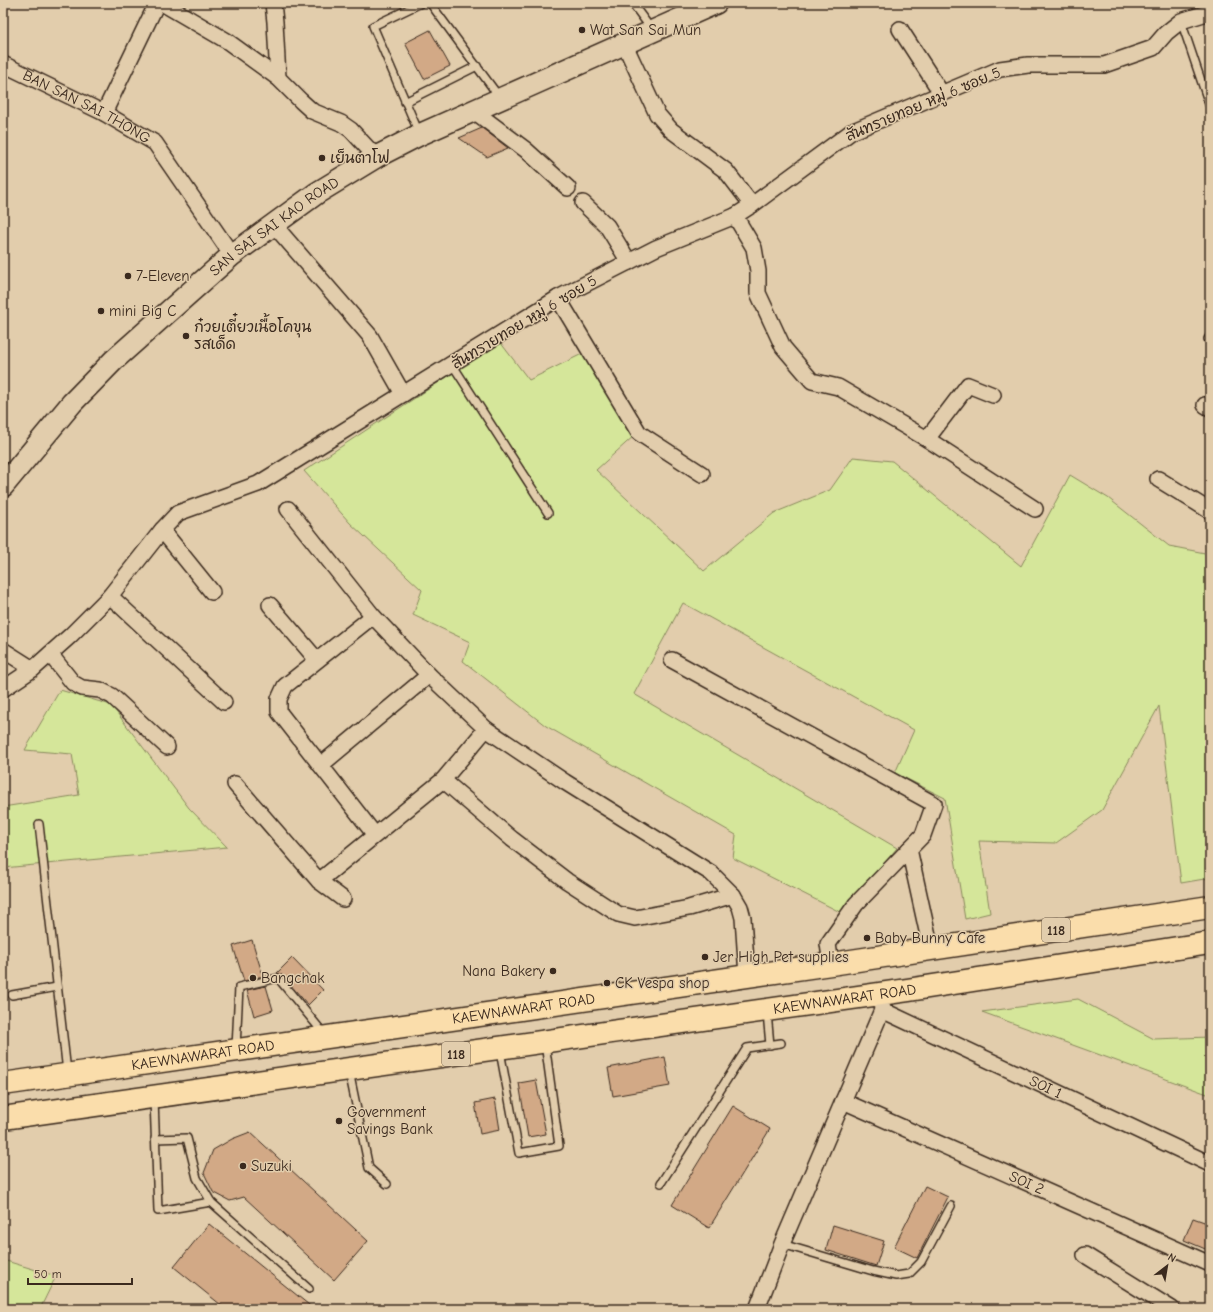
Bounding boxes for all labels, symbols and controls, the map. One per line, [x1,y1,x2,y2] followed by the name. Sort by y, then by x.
[590,21,701,39] place label: Wat San Sai Mun
[577,25,587,35] marker: Wat San Sai Mun
[842,62,1004,147] street label: สันทรายทอย หมู่ 6 ซอย 5
[20,66,154,148] street label: BAN SAN SAI THONG
[330,148,390,167] place label: เย็นตาโฟ
[317,153,327,163] marker: เย็นตาโฟ
[206,173,342,280] street label: SAN SAI SAI KAO ROAD
[136,267,190,285] place label: 7-Eleven
[447,270,601,374] street label: สันทรายทอย หมู่ 6 ซอย 5
[123,271,133,281] marker: 7-Eleven
[109,302,176,320] place label: mini Big C
[96,306,106,316] marker: mini Big C
[194,312,312,353] place label: ก๋วยเตี๋ยวเนื้อโคขุน รสเด็ด
[181,331,191,341] marker: ก๋วยเตี๋ยวเนื้อโคขุน รสเด็ด
[1042,918,1070,942] road number: 118
[875,929,986,947] place label: Baby Bunny Cafe
[862,933,872,943] marker: Baby Bunny Cafe
[713,948,848,966] place label: Jer High Pet supplies
[700,952,710,962] marker: Jer High Pet supplies
[462,962,545,980] place label: Nana Bakery
[548,966,558,976] marker: Nana Bakery
[261,969,325,987] place label: Bangchak
[248,973,258,983] marker: Bangchak
[615,974,709,992] place label: CK Vespa shop
[602,978,612,988] marker: CK Vespa shop
[772,980,917,1018] street label: KAEWNAWARAT ROAD
[451,989,596,1028] street label: KAEWNAWARAT ROAD
[130,1036,276,1074] street label: KAEWNAWARAT ROAD
[442,1042,470,1066] road number: 118
[1026,1071,1065,1102] street label: SOI 1
[347,1103,434,1138] place label: Government Savings Bank
[334,1116,344,1126] marker: Government Savings Bank
[251,1157,292,1175] place label: Suzuki
[238,1161,248,1171] marker: Suzuki
[1006,1167,1047,1198] street label: SOI 2
[1147,1246,1187,1286] north arrow
[1165,1250,1178,1265] text: N
[28,1260,132,1286] scale bar
[34,1267,62,1281] text: 50 m

